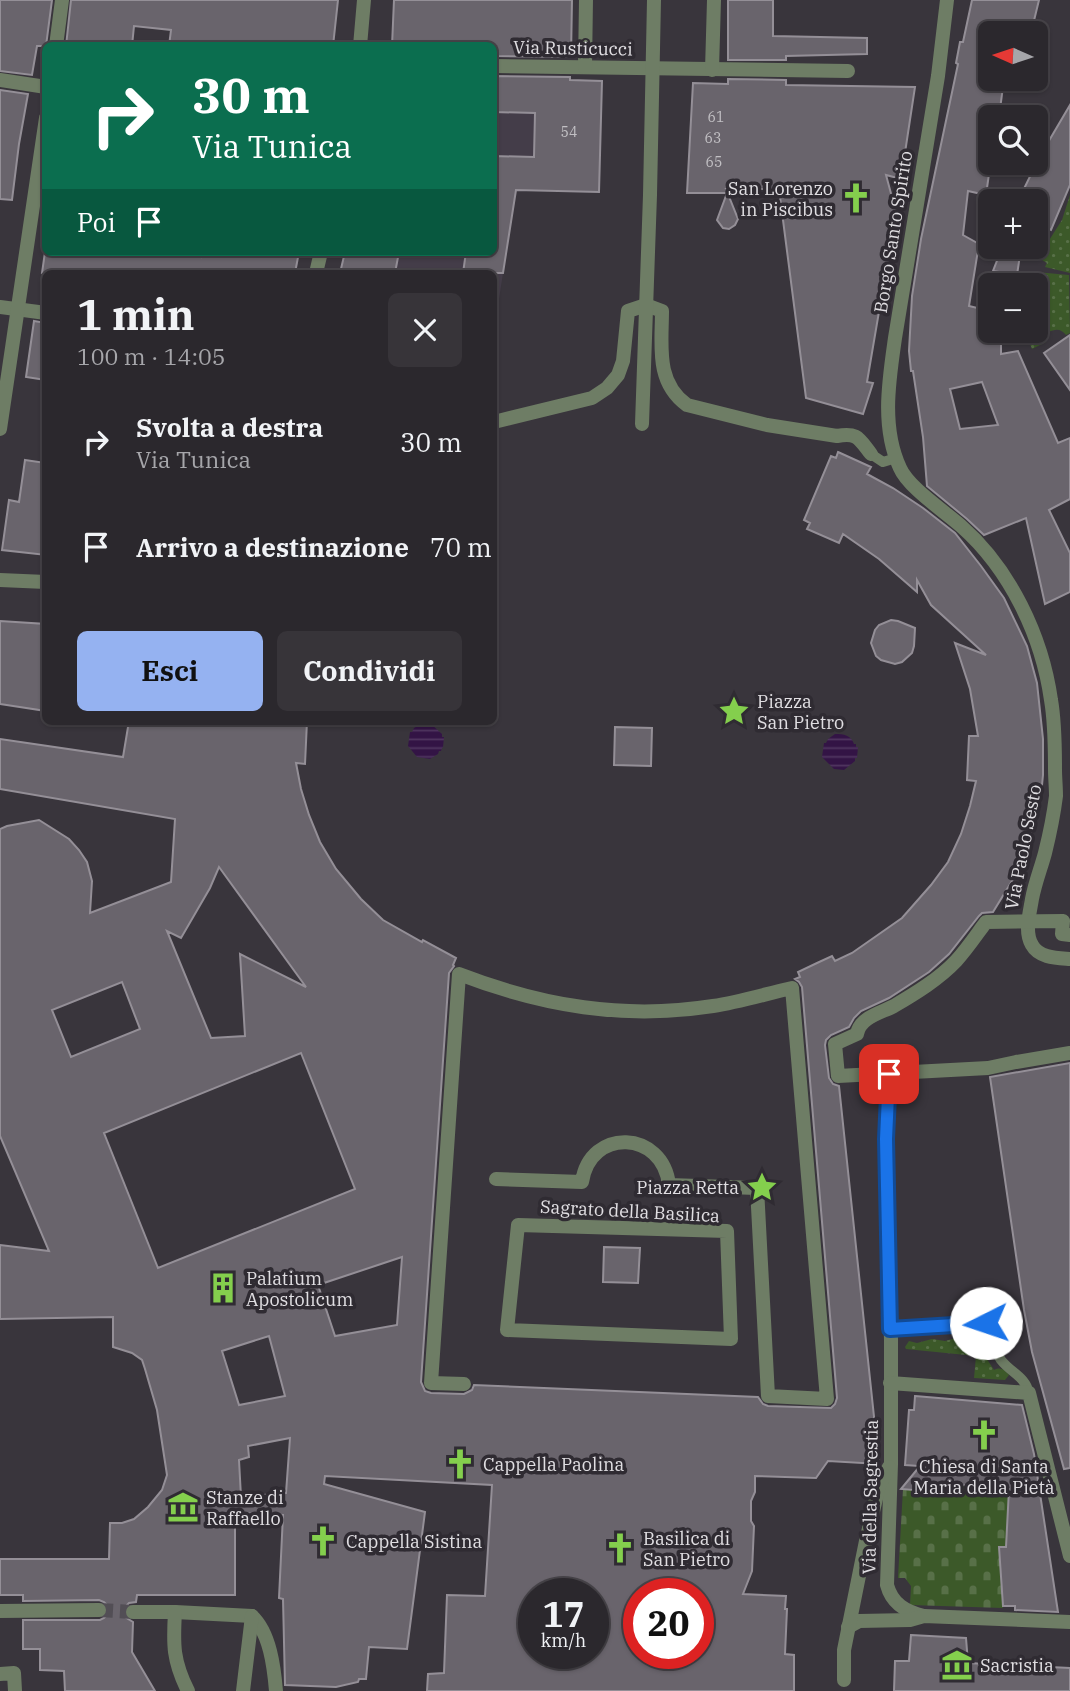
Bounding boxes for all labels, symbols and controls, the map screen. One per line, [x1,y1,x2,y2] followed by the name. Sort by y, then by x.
[978,21,1048,91] north arrow
[978,21,1048,343] map controls
[513,35,633,61] street label: Via Rusticucci
[192,63,310,126] text: 30 m
[77,70,168,161] icon: right
[978,105,1048,175] button: search
[708,108,724,126] house number: 61
[561,123,577,141] house number: 54
[192,125,352,167] text: Via Tunica
[705,129,721,147] house number: 63
[869,149,917,315] street label: Borgo Santo Spirito
[706,153,722,171] house number: 65
[728,177,833,221] place label: San Lorenzo in Piscibus
[839,181,873,215] church icon: San Lorenzo in Piscibus
[978,189,1048,259] button: +
[130,203,168,241] icon: arrive
[77,205,116,239] text: Poi
[978,273,1048,343] button: −
[77,287,195,342] text: 1 min
[388,293,462,367] button: close
[77,341,226,371] text: 100 m · 14:05
[136,410,323,444] text: Svolta a destra
[77,423,115,461] icon: right
[400,425,462,459] text: 30 m
[136,444,251,474] text: Via Tunica
[77,528,115,566] icon: arrive
[136,530,409,564] text: Arrivo a destinazione
[430,530,492,564] text: 70 m
[77,631,263,711] button: Esci
[277,631,462,711] button: Condividi
[757,690,844,734] place label: Piazza San Pietro
[717,694,751,728] place icon: Piazza San Pietro
[1000,782,1046,912] street label: Via Paolo Sesto
[859,1044,919,1104] pin
[870,1055,908,1093] icon: arrive
[745,1170,779,1204] place icon: Piazza Retta
[636,1176,739,1199] place label: Piazza Retta
[539,1195,721,1227] street label: Sagrato della Basilica
[246,1267,353,1311] place label: Palatium Apostolicum
[206,1271,240,1305] building icon: Palatium Apostolicum
[949,1286,1023,1360] position arrow
[967,1418,1001,1452] church icon: Chiesa di Santa Maria della Pietà
[857,1419,883,1575] street label: Via della Sagrestia
[443,1447,477,1481] church icon: Cappella Paolina
[483,1453,625,1476] place label: Cappella Paolina
[913,1455,1055,1499] place label: Chiesa di Santa Maria della Pietà
[206,1486,284,1530] place label: Stanze di Raffaello
[166,1490,200,1524] museum icon: Stanze di Raffaello
[306,1524,340,1558] church icon: Cappella Sistina
[643,1527,731,1571] place label: Basilica di San Pietro
[346,1530,482,1553] place label: Cappella Sistina
[603,1531,637,1565] church icon: Basilica di San Pietro
[623,1578,714,1669] speed limit sign: 20
[542,1591,585,1637] text: 17
[541,1629,586,1652] text: km/h
[940,1648,974,1682] museum icon: Sacristia
[980,1654,1054,1677] place label: Sacristia

